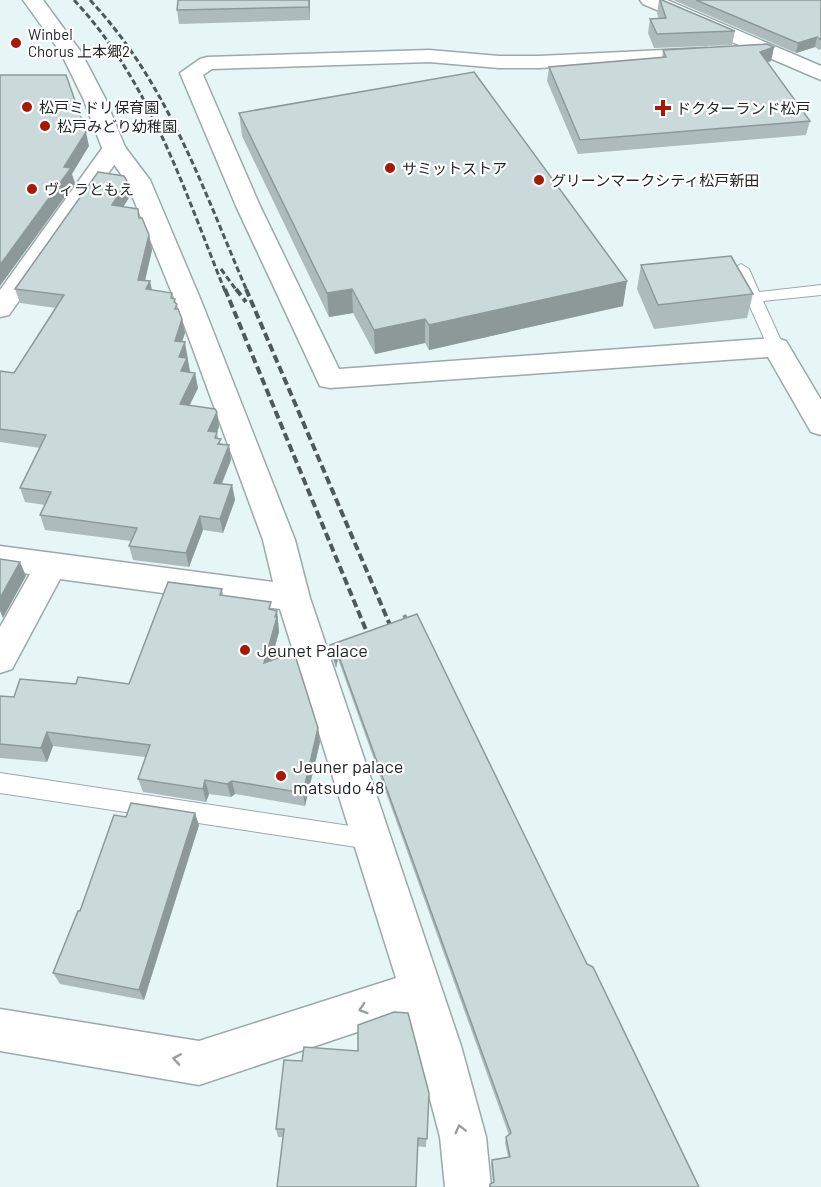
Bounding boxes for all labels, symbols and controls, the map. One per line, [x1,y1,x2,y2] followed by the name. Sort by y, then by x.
[28,25,130,60] place label: Winbel Chorus 上本郷2
[9,36,23,50] marker: Winbel Chorus 上本郷2
[39,98,159,116] place label: 松戸ミドリ保育園
[654,99,672,117] marker: ドクターランド松戸
[676,99,810,117] place label: ドクターランド松戸
[20,100,34,114] marker: 松戸ミドリ保育園
[57,117,177,135] place label: 松戸みどり幼稚園
[38,119,52,133] marker: 松戸みどり幼稚園
[402,159,507,177] place label: サミットストア
[383,161,397,175] marker: サミットストア
[551,171,759,189] place label: グリーンマークシティ松戸新田
[532,173,546,187] marker: グリーンマークシティ松戸新田
[44,180,134,198] place label: ヴィラともえ
[25,182,39,196] marker: ヴィラともえ
[257,639,368,661] place label: Jeunet Palace
[238,643,252,657] marker: Jeunet Palace
[293,755,403,798] place label: Jeuner palace matsudo 48
[274,769,288,783] marker: Jeuner palace matsudo 48
[358,1002,369,1014] one-way arrow
[173,1054,182,1066] one-way arrow
[455,1124,468,1134] one-way arrow

